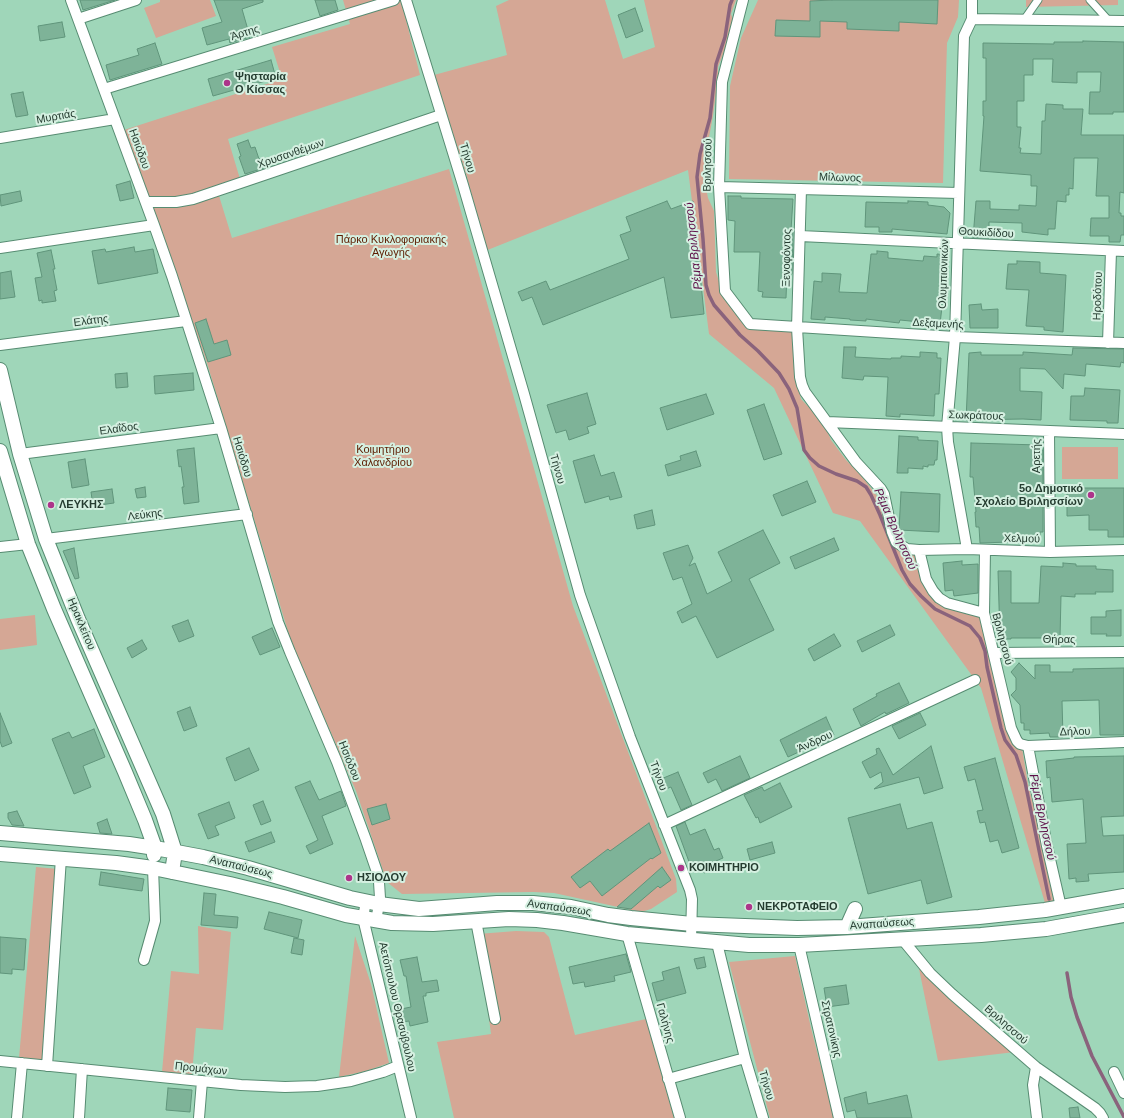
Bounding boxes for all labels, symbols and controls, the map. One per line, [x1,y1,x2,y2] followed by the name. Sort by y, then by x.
[229,22,261,44] street label: Άρτης
[235,70,286,96] place label: Ψησταρία Ο Κίσσας
[222,78,232,88] marker: Ψησταρία Ο Κίσσας
[35,107,77,127] street label: Μυρτιάς
[126,127,152,171] street label: Ησιόδου
[256,136,326,172] street label: Χρυσανθέμων
[701,138,715,192] street label: Βριλησσού
[456,142,478,174] street label: Τήνου
[819,171,861,185] street label: Μίλωνος
[682,202,706,290] water label: Ρέμα Βριλησσού
[958,225,1014,241] street label: Θουκιδίδου
[780,229,794,287] street label: Ξενοφόντος
[336,233,446,259] park label: Πάρκο Κυκλοφοριακής Αγωγής
[936,239,952,309] street label: Ολυμπιονικών
[1091,271,1105,321] street label: Ηροδότου
[73,312,109,330] street label: Ελάτης
[912,316,964,332] street label: Δεξαμενής
[948,408,1004,424] street label: Σωκράτους
[99,420,139,438] street label: Ελαΐδος
[230,435,254,479] street label: Ησιόδου
[1030,439,1044,473] street label: Αρετής
[354,443,412,469] park label: Κοιμητήριο Χαλανδρίου
[546,453,568,485] street label: Τήνου
[975,482,1083,508] place label: 5ο Δημοτικό Σχολείο Βριλησσίων
[871,486,919,572] water label: Ρέμα Βριλησσού
[1086,490,1096,500] marker: 5ο Δημοτικό Σχολείο Βριλησσίων
[59,498,103,512] place label: ΛΕΥΚΗΣ
[46,500,56,510] marker: ΛΕΥΚΗΣ
[127,506,163,524] street label: Λεύκης
[1004,532,1040,546] street label: Χελμού
[64,596,98,652] street label: Ηρακλείτου
[989,612,1015,666] street label: Βριλησσού
[1043,633,1075,647] street label: Θήρας
[1059,725,1091,739] street label: Δήλου
[795,728,835,756] street label: Άνδρου
[335,739,363,783] street label: Ησιόδου
[646,759,670,793] street label: Τήνου
[1026,773,1058,861] water label: Ρέμα Βριλησσού
[208,853,274,881] street label: Αναπαύσεως
[689,861,759,875] place label: ΚΟΙΜΗΤΗΡΙΟ
[676,863,686,873] marker: ΚΟΙΜΗΤΗΡΙΟ
[357,871,406,885] place label: ΗΣΙΟΔΟΥ
[344,873,354,883] marker: ΗΣΙΟΔΟΥ
[526,897,592,919] street label: Αναπαύσεως
[757,900,838,914] place label: ΝΕΚΡΟΤΑΦΕΙΟ
[744,902,754,912] marker: ΝΕΚΡΟΤΑΦΕΙΟ
[849,915,915,933] street label: Αναπαύσεως
[376,941,418,1073] street label: Αετόπουλου Θρασύβουλου
[818,999,844,1059] street label: Στρατονίκης
[653,1001,677,1045] street label: Γαλήνης
[982,1003,1030,1047] street label: Βριλησσού
[174,1060,228,1078] street label: Προμάχων
[755,1069,777,1101] street label: Τήνου

